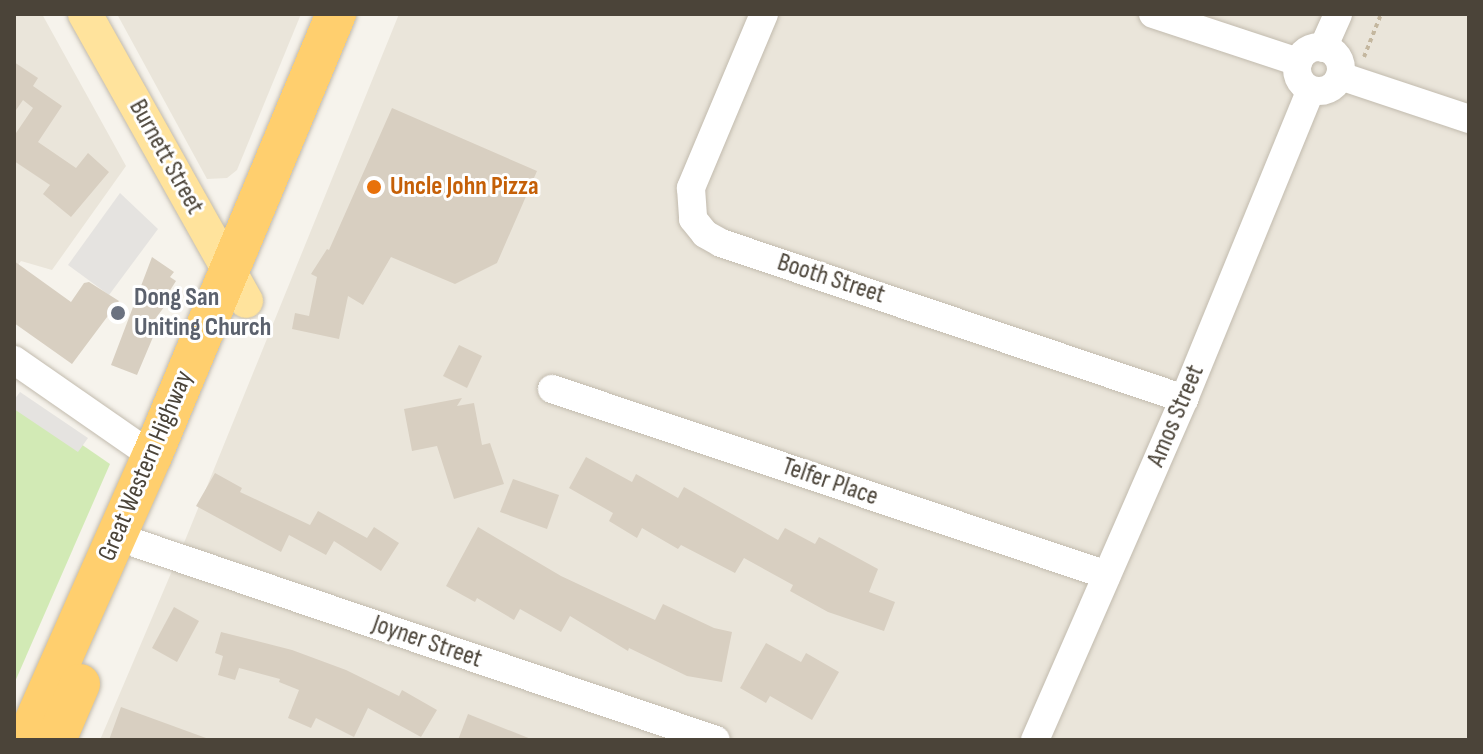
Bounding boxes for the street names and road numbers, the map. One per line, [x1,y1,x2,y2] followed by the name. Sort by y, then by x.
[122,94,210,220] street label: Burnett Street
[773,247,889,311] street label: Booth Street
[1141,360,1211,472] street label: Amos Street
[92,366,200,566] street label: Great Western Highway
[778,451,882,513] street label: Telfer Place
[368,609,486,675] street label: Joyner Street

